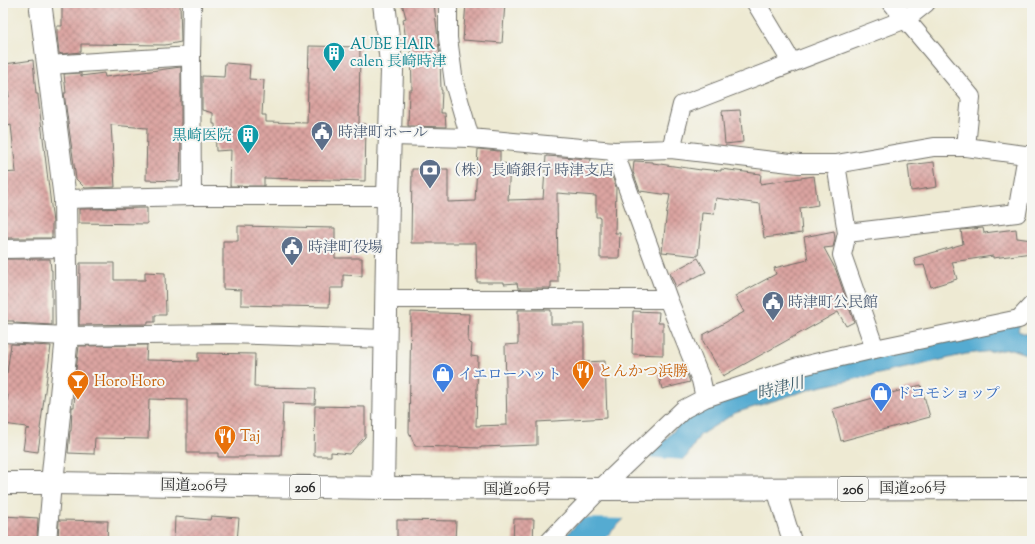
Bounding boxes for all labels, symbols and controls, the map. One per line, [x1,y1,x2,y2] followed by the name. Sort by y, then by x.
[350,35,447,73] place label: AUBE HAIR calen 長崎時津
[321,40,347,73] building icon: AUBE HAIR calen 長崎時津
[309,119,335,152] public building icon: 時津町ホール
[235,122,261,155] building icon: 黒崎医院
[338,123,428,144] place label: 時津町ホール
[172,126,232,147] place label: 黒崎医院
[417,157,443,190] bank icon: （株）長崎銀行 時津支店
[446,161,614,182] place label: （株）長崎銀行 時津支店
[279,234,305,267] public building icon: 時津町役場
[308,238,383,259] place label: 時津町役場
[760,289,786,322] public building icon: 時津町公民館
[788,293,878,314] place label: 時津町公民館
[570,358,596,391] restaurant icon: とんかつ浜勝
[430,361,456,394] shop icon: イエローハット
[598,362,688,383] place label: とんかつ浜勝
[458,365,562,386] place label: イエローハット
[65,368,91,401] bar icon: Horo Horo
[94,372,165,393] place label: Horo Horo
[755,372,809,406] water label: 時津川
[868,380,894,413] shop icon: ドコモショップ
[896,384,1000,405] place label: ドコモショップ
[212,423,238,456] restaurant icon: Taj
[240,427,260,448] place label: Taj
[160,475,228,498] street label: 国道206号
[290,475,320,499] road number: 206
[838,477,868,501] road number: 206
[879,479,947,500] street label: 国道206号
[483,480,551,501] street label: 国道206号

